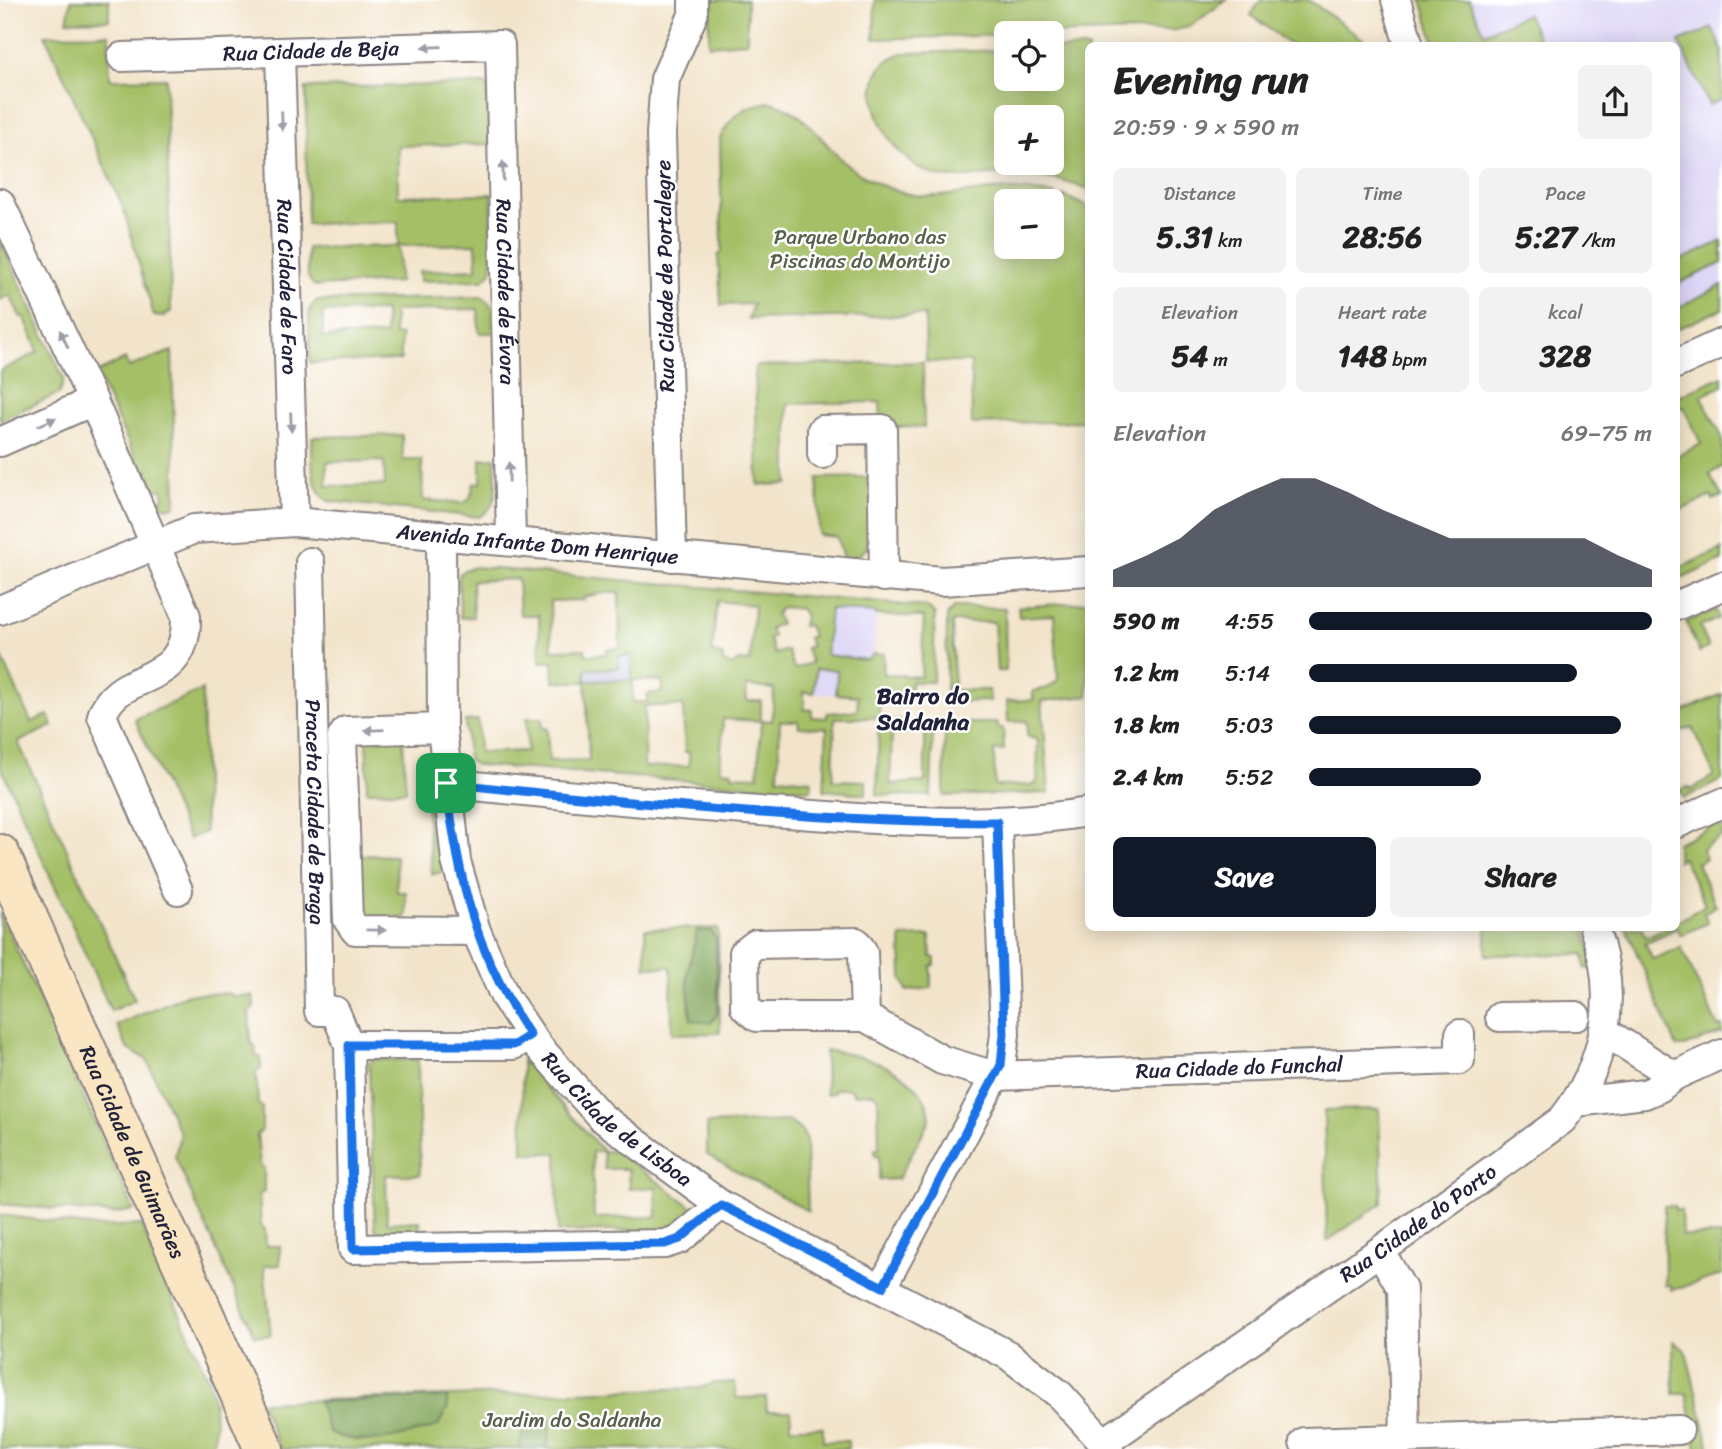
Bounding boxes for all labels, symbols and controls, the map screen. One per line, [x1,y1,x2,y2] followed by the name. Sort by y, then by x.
[994,21,1064,259] map controls
[994,21,1064,91] button: locate
[222,29,400,73] street label: Rua Cidade de Beja
[421,41,443,53] one-way arrow
[1113,47,1309,114] text: Evening run
[1578,65,1652,139] button: share
[994,105,1064,175] button: +
[1113,107,1299,148] text: 20:59 · 9 × 590 m
[277,110,288,132] one-way arrow
[497,159,509,181] one-way arrow
[644,159,686,392] street label: Rua Cidade de Portalegre
[1163,177,1236,210] text: Distance
[1362,177,1403,210] text: Time
[1545,177,1586,210] text: Pace
[994,189,1064,259] button: −
[265,198,309,376] street label: Rua Cidade de Faro
[484,198,527,386] street label: Rua Cidade de Évora
[1156,210,1213,264] text: 5.31
[1343,210,1422,264] text: 28:56
[1515,210,1577,264] text: 5:27
[770,218,951,280] park label: Parque Urbano das Piscinas do Montijo
[1213,224,1243,257] text: km
[1577,224,1616,257] text: /km
[1161,296,1238,329] text: Elevation
[1338,296,1427,329] text: Heart rate
[1548,296,1583,329] text: kcal
[58,329,70,349] one-way arrow
[1171,329,1208,383] text: 54
[1338,329,1387,383] text: 148
[1540,329,1591,383] text: 328
[1208,343,1228,376] text: m
[1387,343,1427,376] text: bpm
[285,411,297,433] one-way arrow
[1113,413,1206,454] text: Elevation
[1561,413,1652,454] text: 69–75 m
[36,416,57,427] one-way arrow
[504,460,515,482] one-way arrow
[394,512,680,576] street label: Avenida Infante Dom Henrique
[1113,601,1179,642] text: 590 m
[1225,601,1274,642] text: 4:55
[1113,653,1179,694] text: 1.2 km
[1225,653,1270,694] text: 5:14
[876,676,970,743] district label: Bairro do Saldanha
[294,699,336,926] street label: Praceta Cidade de Braga
[1113,705,1180,746] text: 1.8 km
[1225,705,1273,746] text: 5:03
[363,724,385,736] one-way arrow
[416,753,476,813] pin
[1113,757,1183,798] text: 2.4 km
[1225,757,1273,798] text: 5:52
[427,764,465,802] icon: arrive
[1113,837,1376,917] button: Save
[1390,837,1652,917] button: Share
[365,924,387,936] one-way arrow
[68,1039,196,1265] street label: Rua Cidade de Guimarães
[532,1043,701,1197] street label: Rua Cidade de Lisboa
[1135,1045,1344,1090] street label: Rua Cidade do Funchal
[1331,1153,1505,1293] street label: Rua Cidade do Porto
[482,1401,662,1439] park label: Jardim do Saldanha

